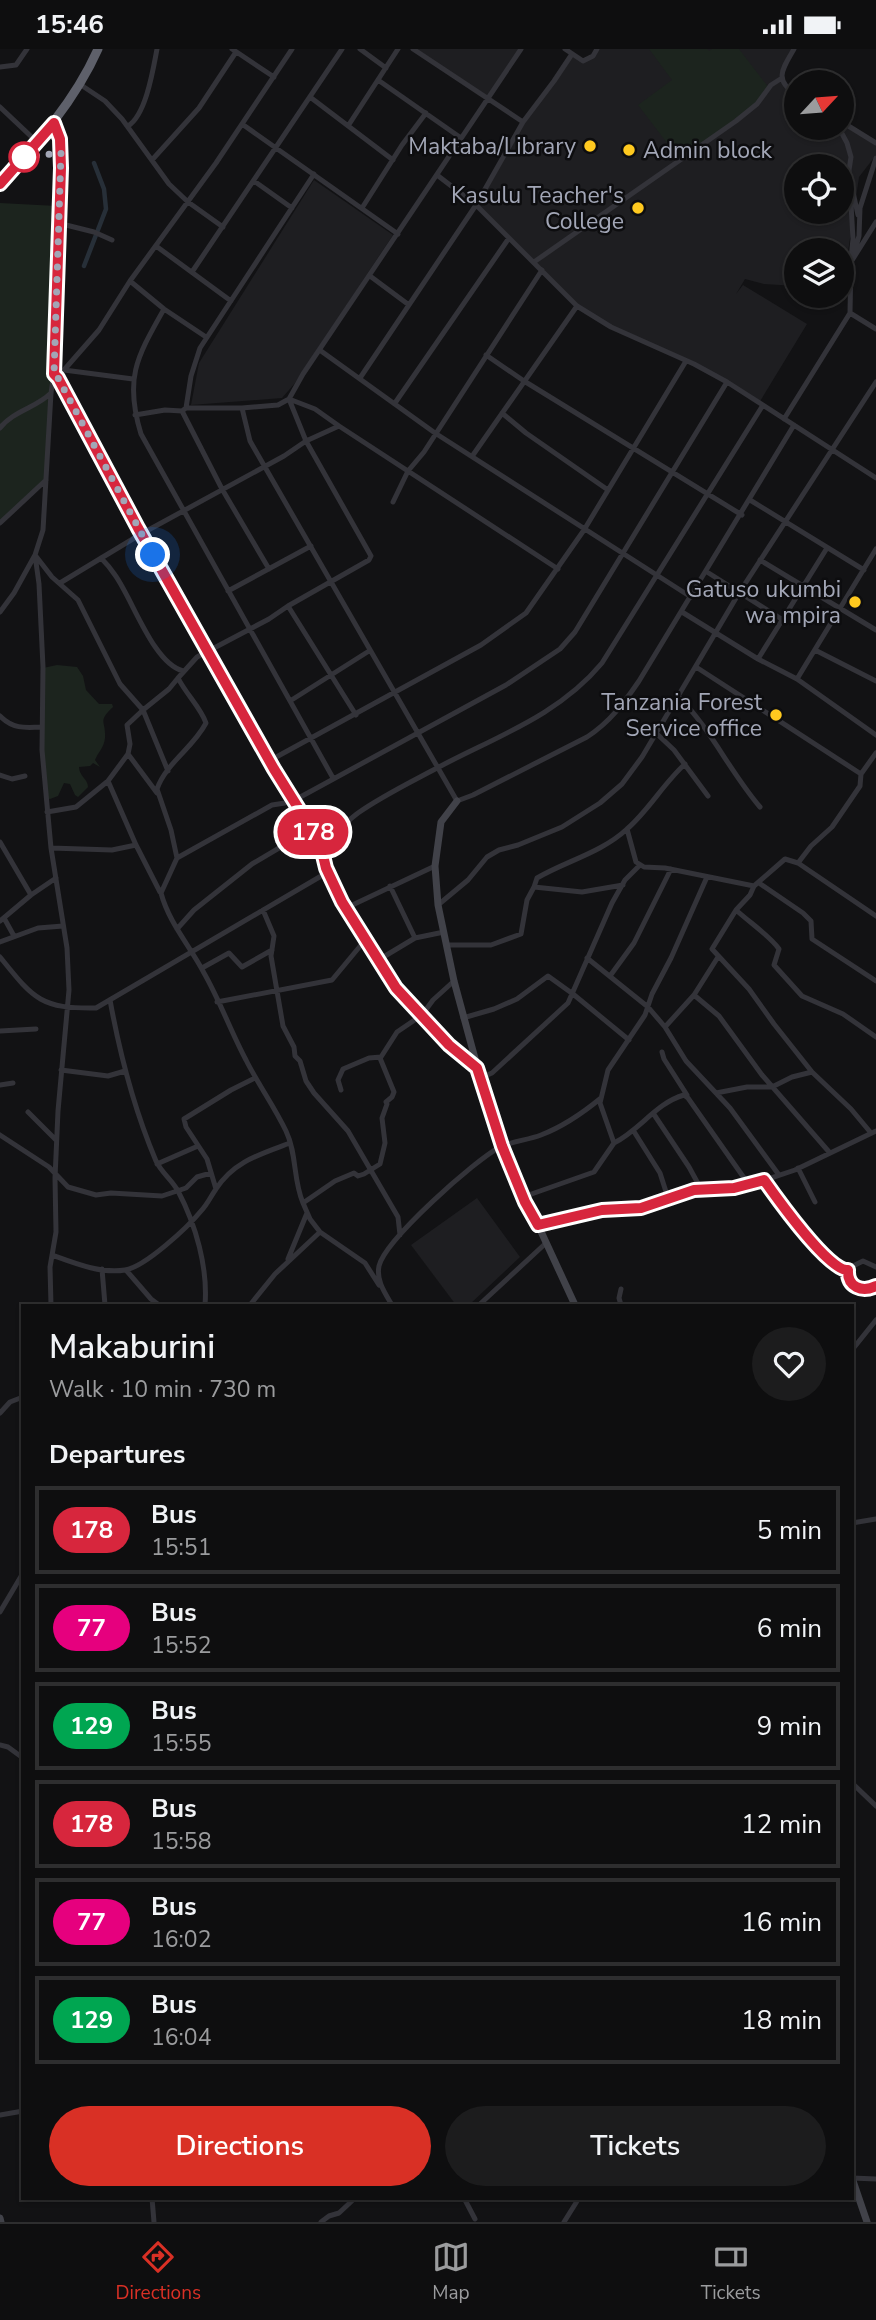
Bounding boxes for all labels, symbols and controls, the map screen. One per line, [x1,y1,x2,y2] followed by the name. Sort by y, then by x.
[35,7,104,42] text: 15:46
[784,70,854,140] north arrow
[784,70,854,308] map controls
[408,131,576,162] place label: Maktaba/Library
[643,135,773,166] place label: Admin block
[582,138,598,154] marker: Maktaba/Library
[9,142,39,172] unlabelled marker
[621,142,637,158] marker: Admin block
[784,154,854,224] button: locate
[451,180,624,237] place label: Kasulu Teacher's College
[630,200,646,216] marker: Kasulu Teacher's College
[784,238,854,308] button: layers
[135,537,170,572] your location
[686,574,841,631] place label: Gatuso ukumbi wa mpira
[847,594,863,610] marker: Gatuso ukumbi wa mpira
[601,687,763,744] place label: Tanzania Forest Service office
[768,707,784,723] marker: Tanzania Forest Service office
[273,809,353,855] line badge: 178
[291,816,335,848] text: 178
[49,1325,215,1370] text: Makaburini
[752,1327,826,1401] button: heart
[49,1374,276,1405] text: Walk · 10 min · 730 m
[49,1437,185,1472] text: Departures
[151,1497,197,1532] text: Bus
[757,1513,822,1548] text: 5 min
[70,1514,113,1546] text: 178
[151,1532,211,1563] text: 15:51
[151,1595,197,1630] text: Bus
[757,1611,822,1646] text: 6 min
[77,1612,106,1644] text: 77
[151,1630,211,1661] text: 15:52
[151,1693,197,1728] text: Bus
[757,1709,822,1744] text: 9 min
[70,1710,113,1742] text: 129
[151,1728,211,1759] text: 15:55
[151,1791,197,1826] text: Bus
[741,1807,822,1842] text: 12 min
[70,1808,113,1840] text: 178
[151,1826,211,1857] text: 15:58
[151,1889,197,1924] text: Bus
[741,1905,822,1940] text: 16 min
[77,1906,106,1938] text: 77
[151,1924,211,1955] text: 16:02
[151,1987,197,2022] text: Bus
[741,2003,822,2038] text: 18 min
[70,2004,113,2036] text: 129
[151,2022,211,2053] text: 16:04
[49,2106,431,2186] button: Directions
[445,2106,826,2186] button: Tickets
[115,2238,201,2306] tab: Directions
[432,2238,470,2306] tab: Map
[701,2238,761,2306] tab: Tickets

